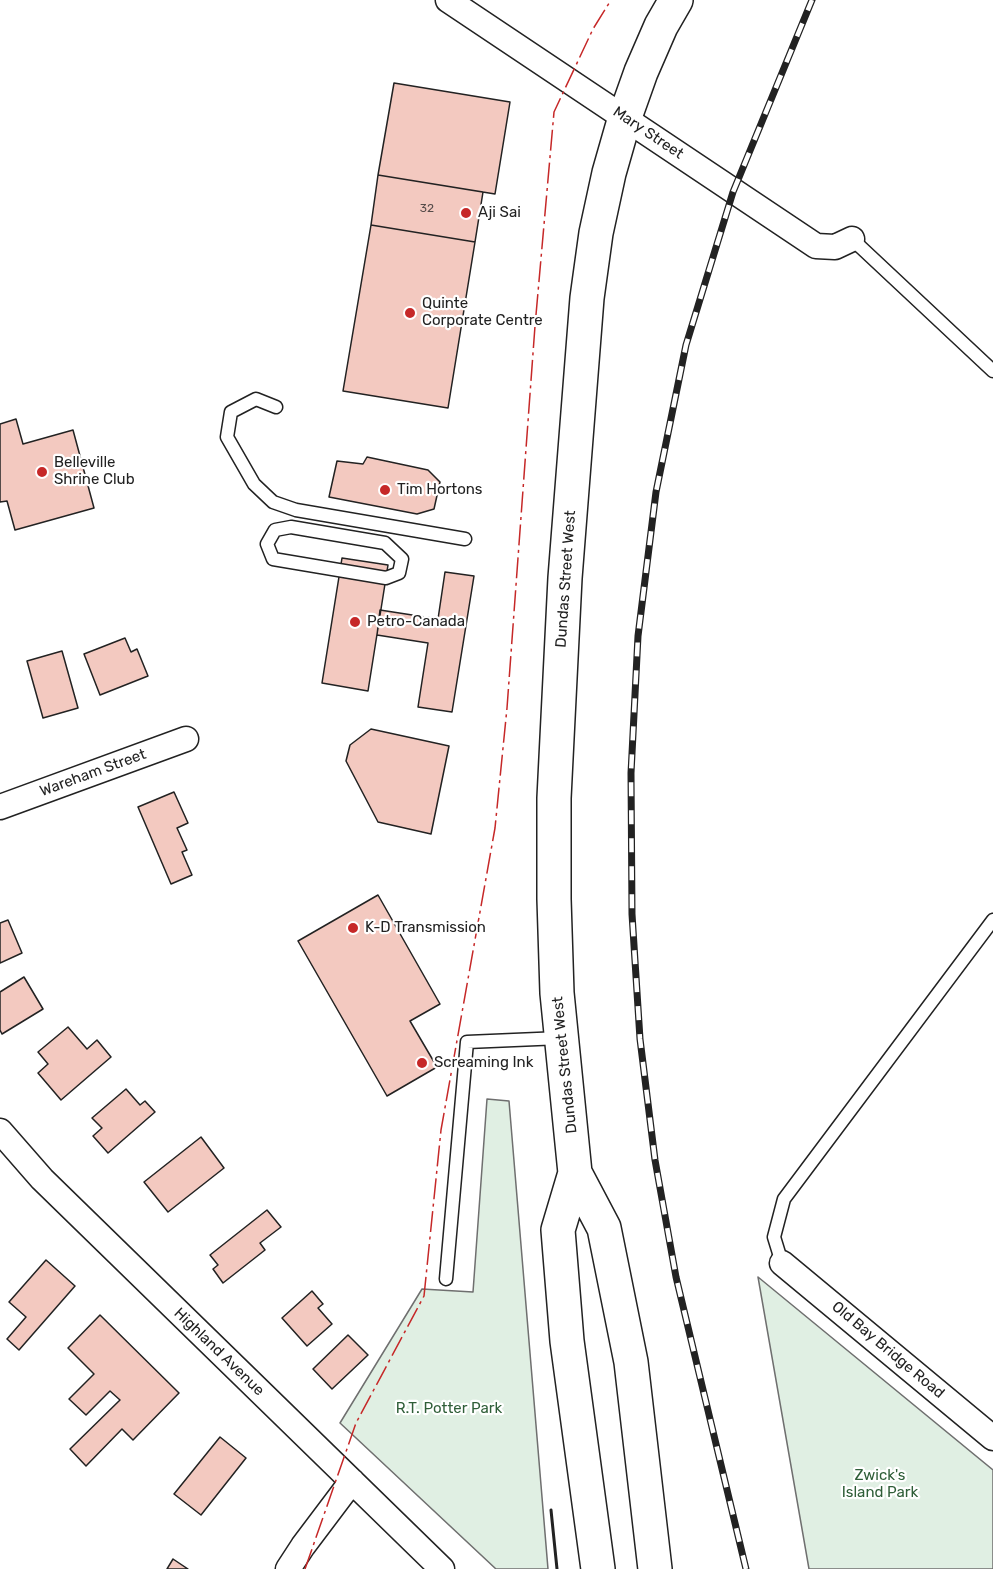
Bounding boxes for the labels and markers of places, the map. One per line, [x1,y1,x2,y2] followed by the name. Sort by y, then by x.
[478,204,521,222] place label: Aji Sai
[459,206,473,220] marker: Aji Sai
[422,295,543,330] place label: Quinte Corporate Centre
[403,306,417,320] marker: Quinte Corporate Centre
[54,454,135,489] place label: Belleville Shrine Club
[35,465,49,479] marker: Belleville Shrine Club
[397,481,483,499] place label: Tim Hortons
[378,483,392,497] marker: Tim Hortons
[367,613,465,631] place label: Petro-Canada
[348,615,362,629] marker: Petro-Canada
[365,919,486,937] place label: K-D Transmission
[346,921,360,935] marker: K-D Transmission
[434,1054,533,1072] place label: Screaming Ink
[415,1056,429,1070] marker: Screaming Ink

